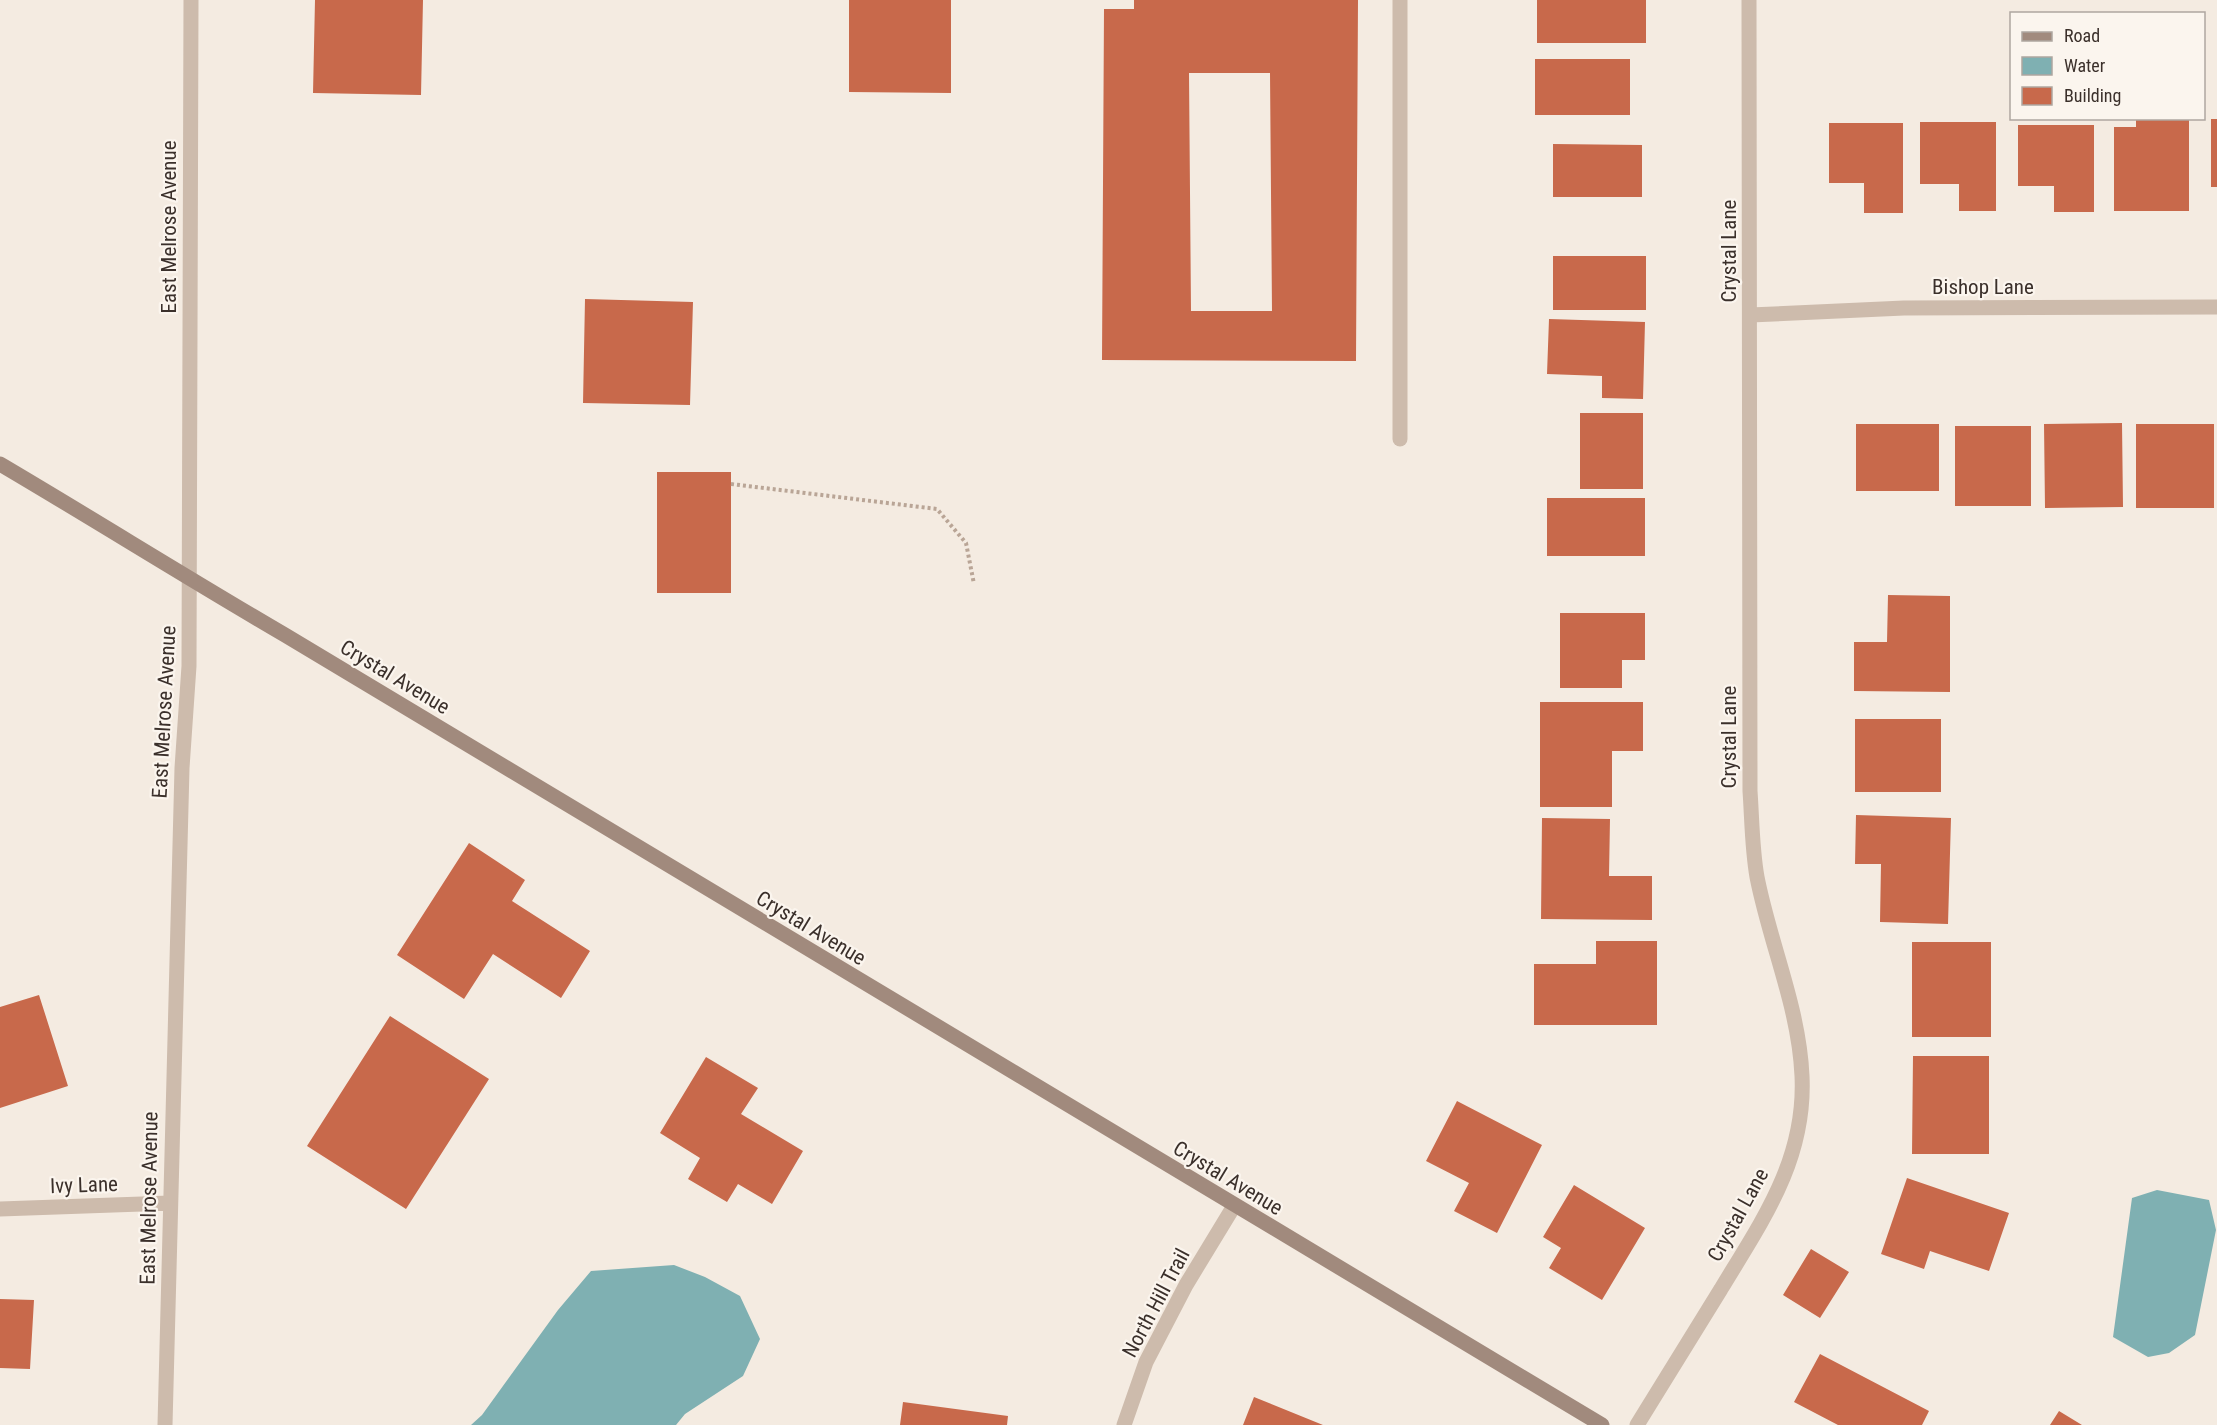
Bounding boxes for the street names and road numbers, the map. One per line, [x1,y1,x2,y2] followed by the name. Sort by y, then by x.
[157,140,181,314] street label: East Melrose Avenue
[1717,199,1741,302] street label: Crystal Lane
[1932,275,2034,299] street label: Bishop Lane
[147,625,181,799] street label: East Melrose Avenue
[336,635,454,719] street label: Crystal Avenue
[1717,685,1741,788] street label: Crystal Lane
[752,886,870,970] street label: Crystal Avenue
[135,1111,163,1285] street label: East Melrose Avenue
[1169,1136,1287,1220] street label: Crystal Avenue
[1703,1164,1773,1266] street label: Crystal Lane
[50,1172,118,1198] street label: Ivy Lane
[1117,1245,1195,1361] street label: North Hill Trail

